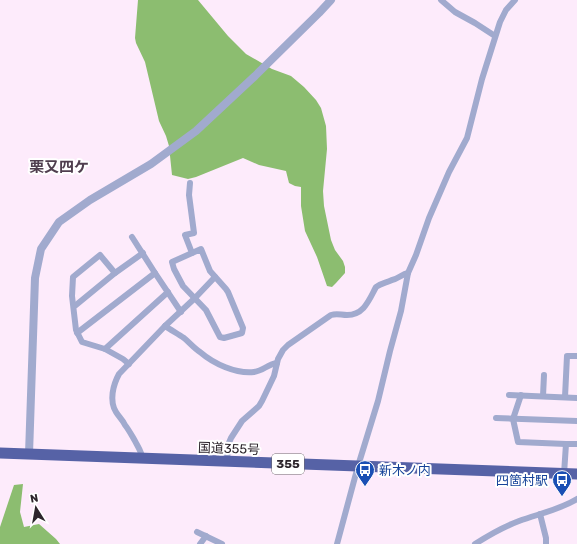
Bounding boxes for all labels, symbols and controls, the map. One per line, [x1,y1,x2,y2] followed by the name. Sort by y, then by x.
[29,158,89,176] district label: 栗又四ケ
[198,440,260,457] street label: 国道355号
[272,454,304,474] road number: 355
[354,459,376,487] bus stop icon: 新木ノ内
[379,463,431,478] place label: 新木ノ内
[551,469,573,497] bus stop icon: 四箇村駅
[496,473,548,488] place label: 四箇村駅
[16,488,56,528] north arrow
[29,492,39,506] text: N

